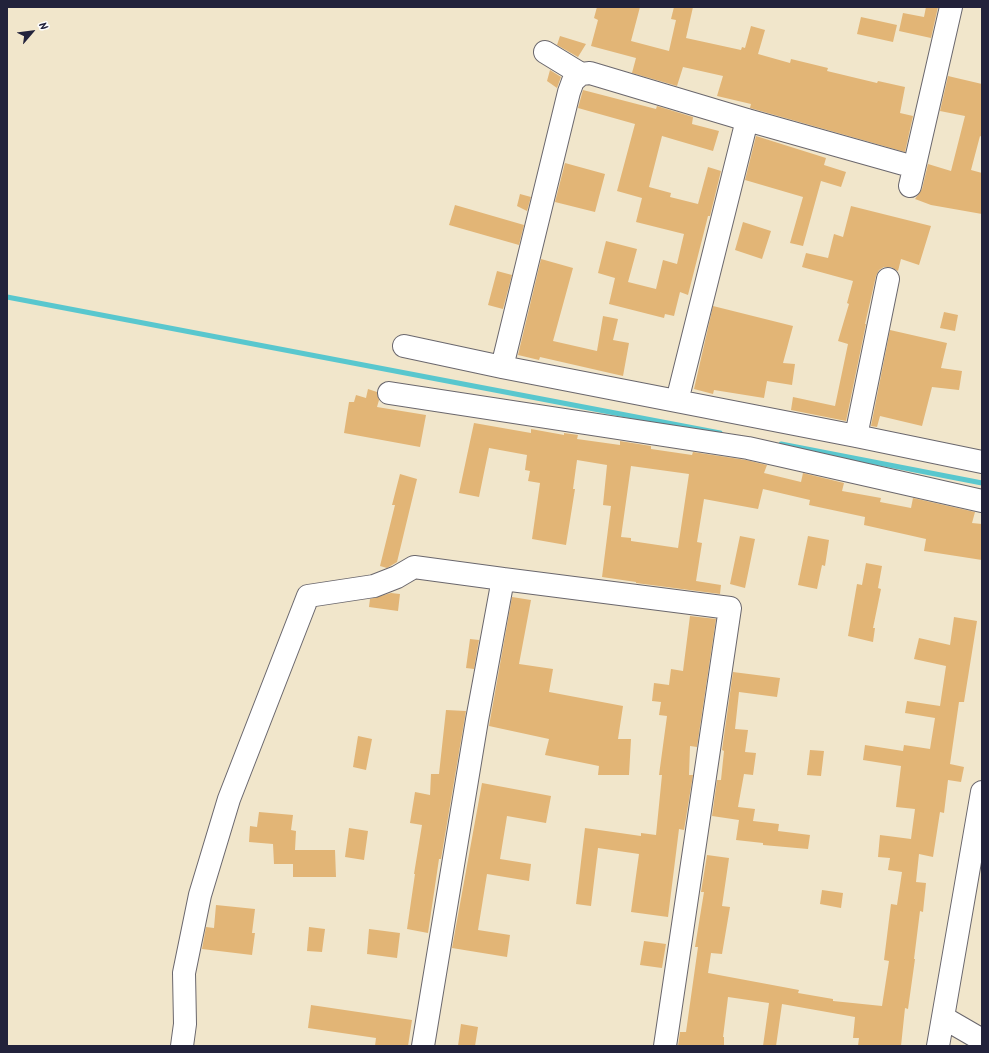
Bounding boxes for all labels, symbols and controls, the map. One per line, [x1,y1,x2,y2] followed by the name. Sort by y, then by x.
[12,12,52,52] north arrow
[33,19,52,34] text: N

